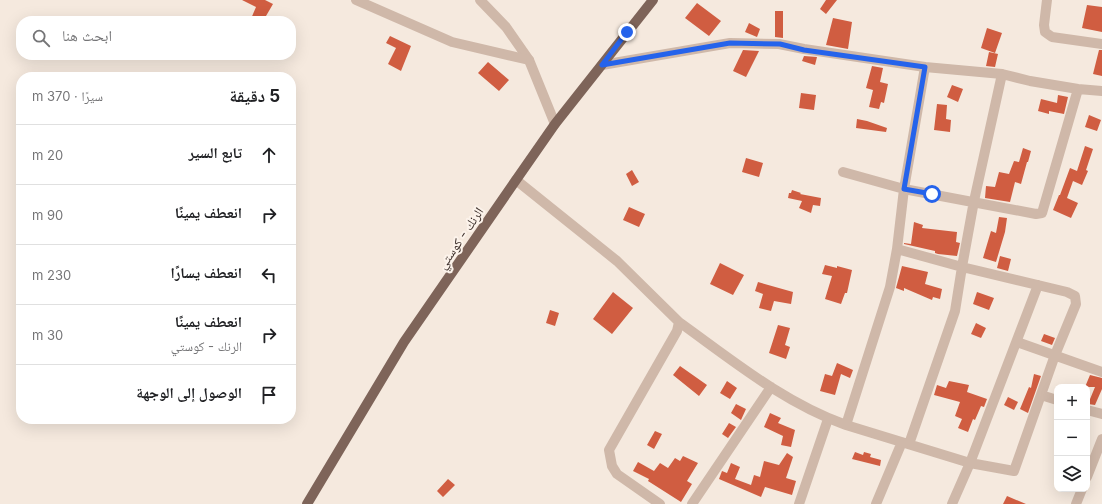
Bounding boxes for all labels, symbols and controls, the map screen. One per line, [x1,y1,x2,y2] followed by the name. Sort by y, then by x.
[16,16,296,60] search box
[618,23,636,41] route end
[62,26,112,45] text: ابحث هنا
[30,27,52,49] icon: search
[229,86,280,106] text: 5 دقيقة
[32,88,103,104] text: سيرًا · 370 m
[188,143,242,162] text: تابع السير
[258,144,280,166] icon: ahead
[32,147,63,163] text: 20 m
[923,185,941,203] route start
[175,203,242,222] text: انعطف يمينًا
[258,204,280,226] icon: right
[433,204,489,274] street label: الرنك - كوستي
[32,207,63,223] text: 90 m
[170,263,242,282] text: انعطف يسارًا
[258,264,280,286] icon: left
[32,267,71,283] text: 230 m
[175,312,242,331] text: انعطف يمينًا
[258,324,280,346] icon: right
[32,327,63,343] text: 30 m
[171,338,242,354] text: الرنك - كوستي
[136,383,242,402] text: الوصول إلى الوجهة
[258,384,280,406] icon: arrive
[1054,384,1090,492] map controls
[1054,384,1090,420] button: +
[1054,420,1090,456] button: −
[1054,456,1090,492] button: layers

